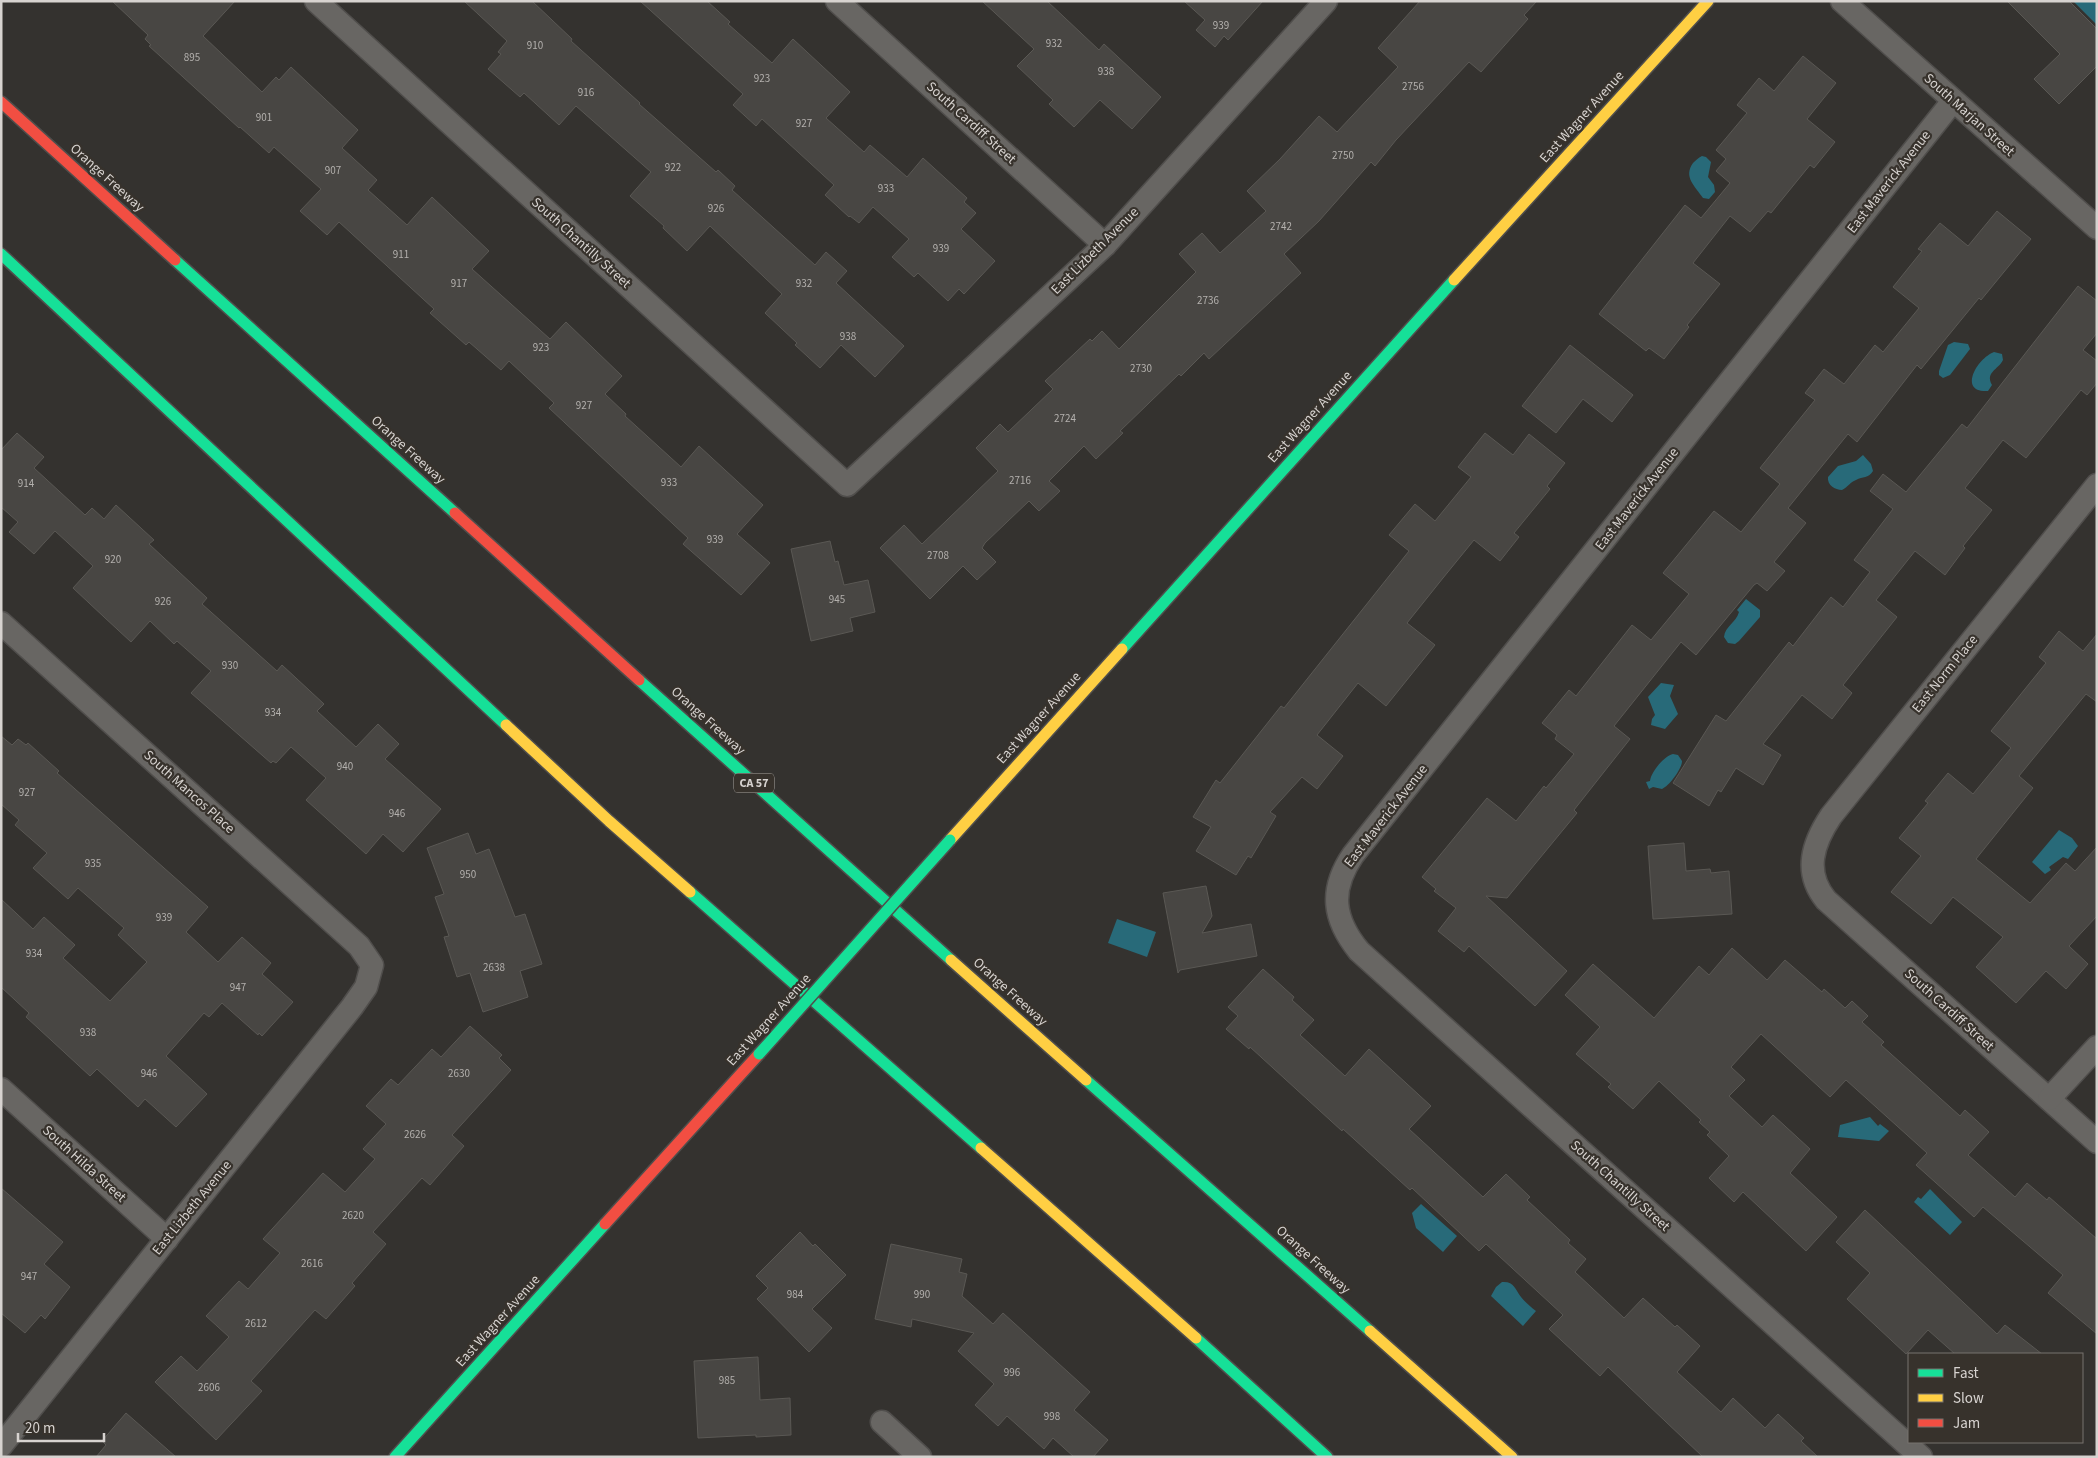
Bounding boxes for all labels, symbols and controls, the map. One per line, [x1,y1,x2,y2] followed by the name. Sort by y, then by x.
[1213,18,1229,33] house number: 939
[1046,36,1062,51] house number: 932
[527,38,543,53] house number: 910
[184,50,200,65] house number: 895
[1098,64,1115,79] house number: 938
[1535,66,1629,167] street label: East Wagner Avenue
[1919,69,2019,161] street label: South Marjan Street
[754,71,770,86] house number: 923
[922,77,1021,169] street label: South Cardiff Street
[1402,79,1424,94] house number: 2756
[578,85,595,100] house number: 916
[256,110,272,125] house number: 901
[796,116,812,131] house number: 927
[1842,126,1936,238] street label: East Maverick Avenue
[65,139,149,217] street label: Orange Freeway
[1332,148,1354,163] house number: 2750
[665,160,681,175] house number: 922
[325,163,341,178] house number: 907
[878,181,894,196] house number: 933
[527,193,635,293] street label: South Chantilly Street
[708,201,725,216] house number: 926
[1047,203,1143,299] street label: East Lizbeth Avenue
[1270,219,1292,234] house number: 2742
[933,241,949,256] house number: 939
[393,247,409,262] house number: 911
[451,276,467,291] house number: 917
[796,276,812,291] house number: 932
[1197,293,1219,308] house number: 2736
[840,329,857,344] house number: 938
[533,340,549,355] house number: 923
[1130,361,1152,376] house number: 2730
[1263,366,1357,467] street label: East Wagner Avenue
[576,398,592,413] house number: 927
[366,411,450,489] street label: Orange Freeway
[1054,411,1076,426] house number: 2724
[1590,443,1684,555] street label: East Maverick Avenue
[1009,473,1031,488] house number: 2716
[661,475,677,490] house number: 933
[18,476,35,491] house number: 914
[707,532,723,547] house number: 939
[927,548,949,563] house number: 2708
[105,552,121,567] house number: 920
[829,592,845,607] house number: 945
[155,594,172,609] house number: 926
[1907,631,1983,717] street label: East Norm Place
[222,658,238,673] house number: 930
[992,667,1086,768] street label: East Wagner Avenue
[666,682,750,760] street label: Orange Freeway
[265,705,282,720] house number: 934
[139,746,239,838] street label: South Mancos Place
[337,759,353,774] house number: 940
[1339,760,1433,872] street label: East Maverick Avenue
[734,774,774,792] road number: CA 57
[19,785,35,800] house number: 927
[389,806,406,821] house number: 946
[85,856,101,871] house number: 935
[460,867,476,882] house number: 950
[156,910,172,925] house number: 939
[26,946,43,961] house number: 934
[968,953,1052,1031] street label: Orange Freeway
[483,960,505,975] house number: 2638
[1900,964,1999,1056] street label: South Cardiff Street
[722,969,816,1070] street label: East Wagner Avenue
[230,980,246,995] house number: 947
[80,1025,97,1040] house number: 938
[141,1066,158,1081] house number: 946
[448,1066,470,1081] house number: 2630
[38,1121,131,1207] street label: South Hilda Street
[404,1127,426,1142] house number: 2626
[1566,1136,1674,1236] street label: South Chantilly Street
[148,1156,236,1260] street label: East Lizbeth Avenue
[342,1208,364,1223] house number: 2620
[1271,1221,1355,1299] street label: Orange Freeway
[301,1256,323,1271] house number: 2616
[21,1269,37,1284] house number: 947
[451,1270,545,1371] street label: East Wagner Avenue
[787,1287,804,1302] house number: 984
[914,1287,930,1302] house number: 990
[245,1316,267,1331] house number: 2612
[1908,1353,2083,1443] legend
[1953,1363,1979,1384] text: Fast
[1004,1365,1021,1380] house number: 996
[719,1373,735,1388] house number: 985
[198,1380,220,1395] house number: 2606
[1953,1388,1984,1409] text: Slow
[1044,1409,1061,1424] house number: 998
[18,1410,104,1442] scale bar
[1953,1413,1980,1434] text: Jam
[25,1418,55,1439] text: 20 m

